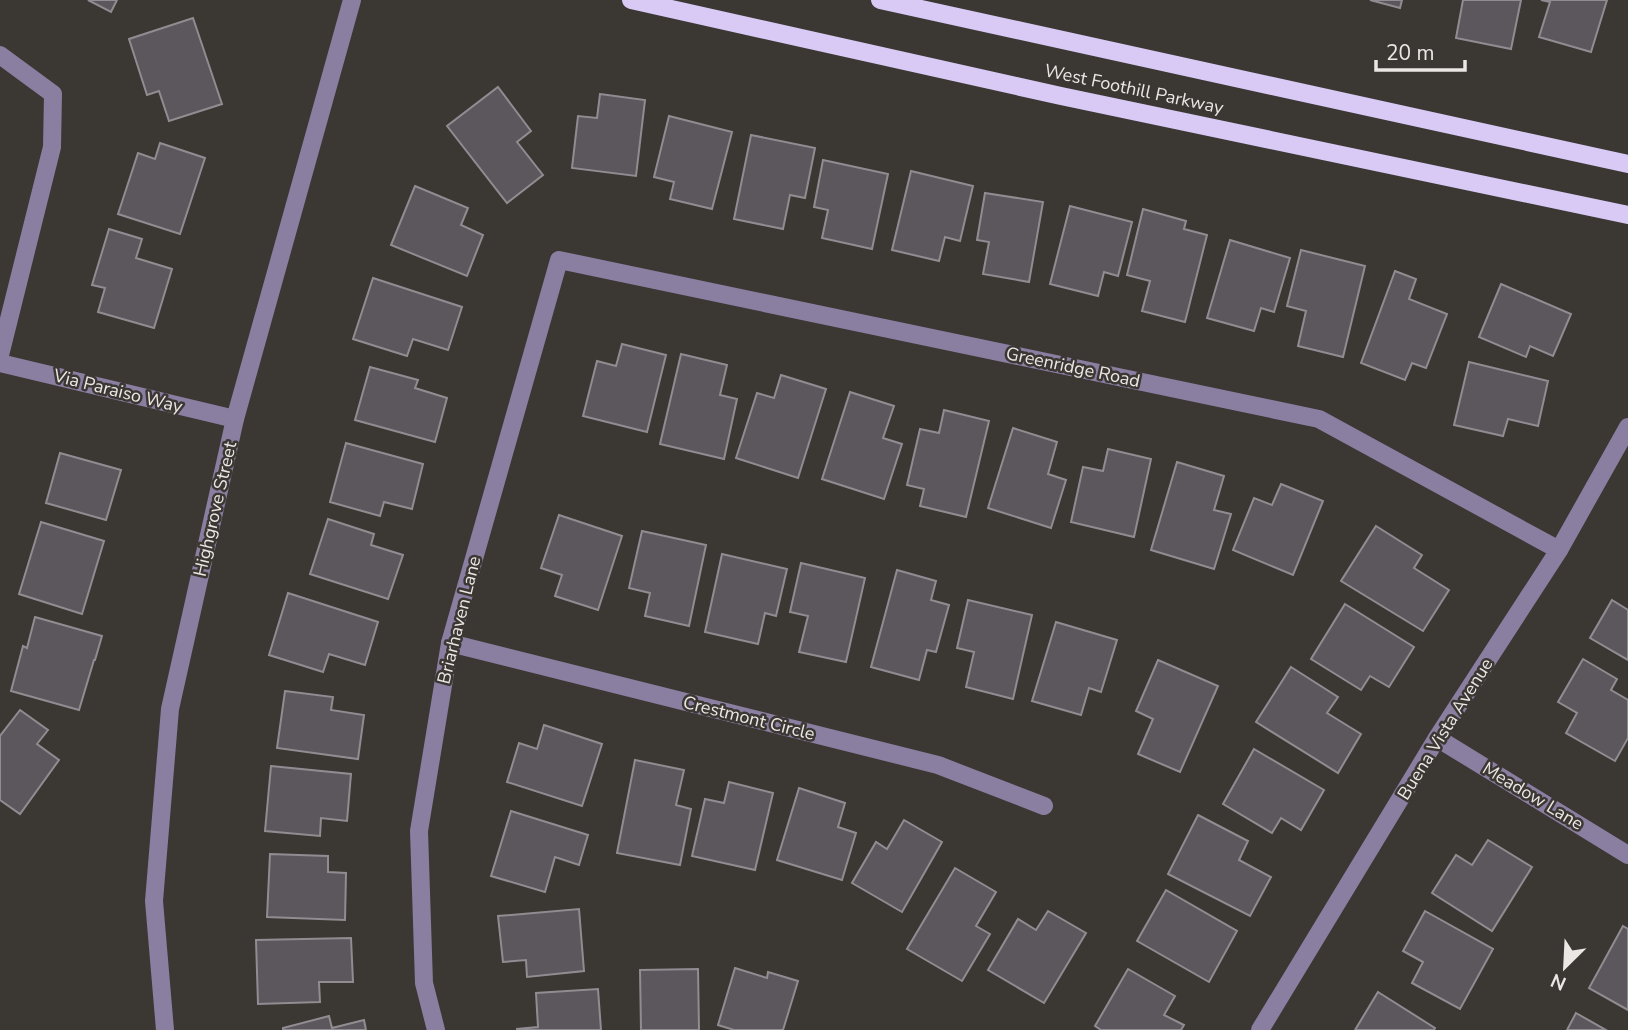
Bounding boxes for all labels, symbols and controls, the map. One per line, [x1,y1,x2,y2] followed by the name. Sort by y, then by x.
[1376,28,1465,72] scale bar
[1386,39,1435,67] text: 20 m
[1042,58,1227,120] street label: West Foothill Parkway
[1004,341,1142,393] street label: Greenridge Road
[50,363,186,419] street label: Via Paraiso Way
[188,438,242,579] street label: Highgrove Street
[431,553,487,687] street label: Briarhaven Lane
[1392,653,1498,805] street label: Buena Vista Avenue
[680,690,818,746] street label: Crestmont Circle
[1478,756,1588,836] street label: Meadow Lane
[1530,932,1600,1002] north arrow
[1547,967,1570,996] text: N

